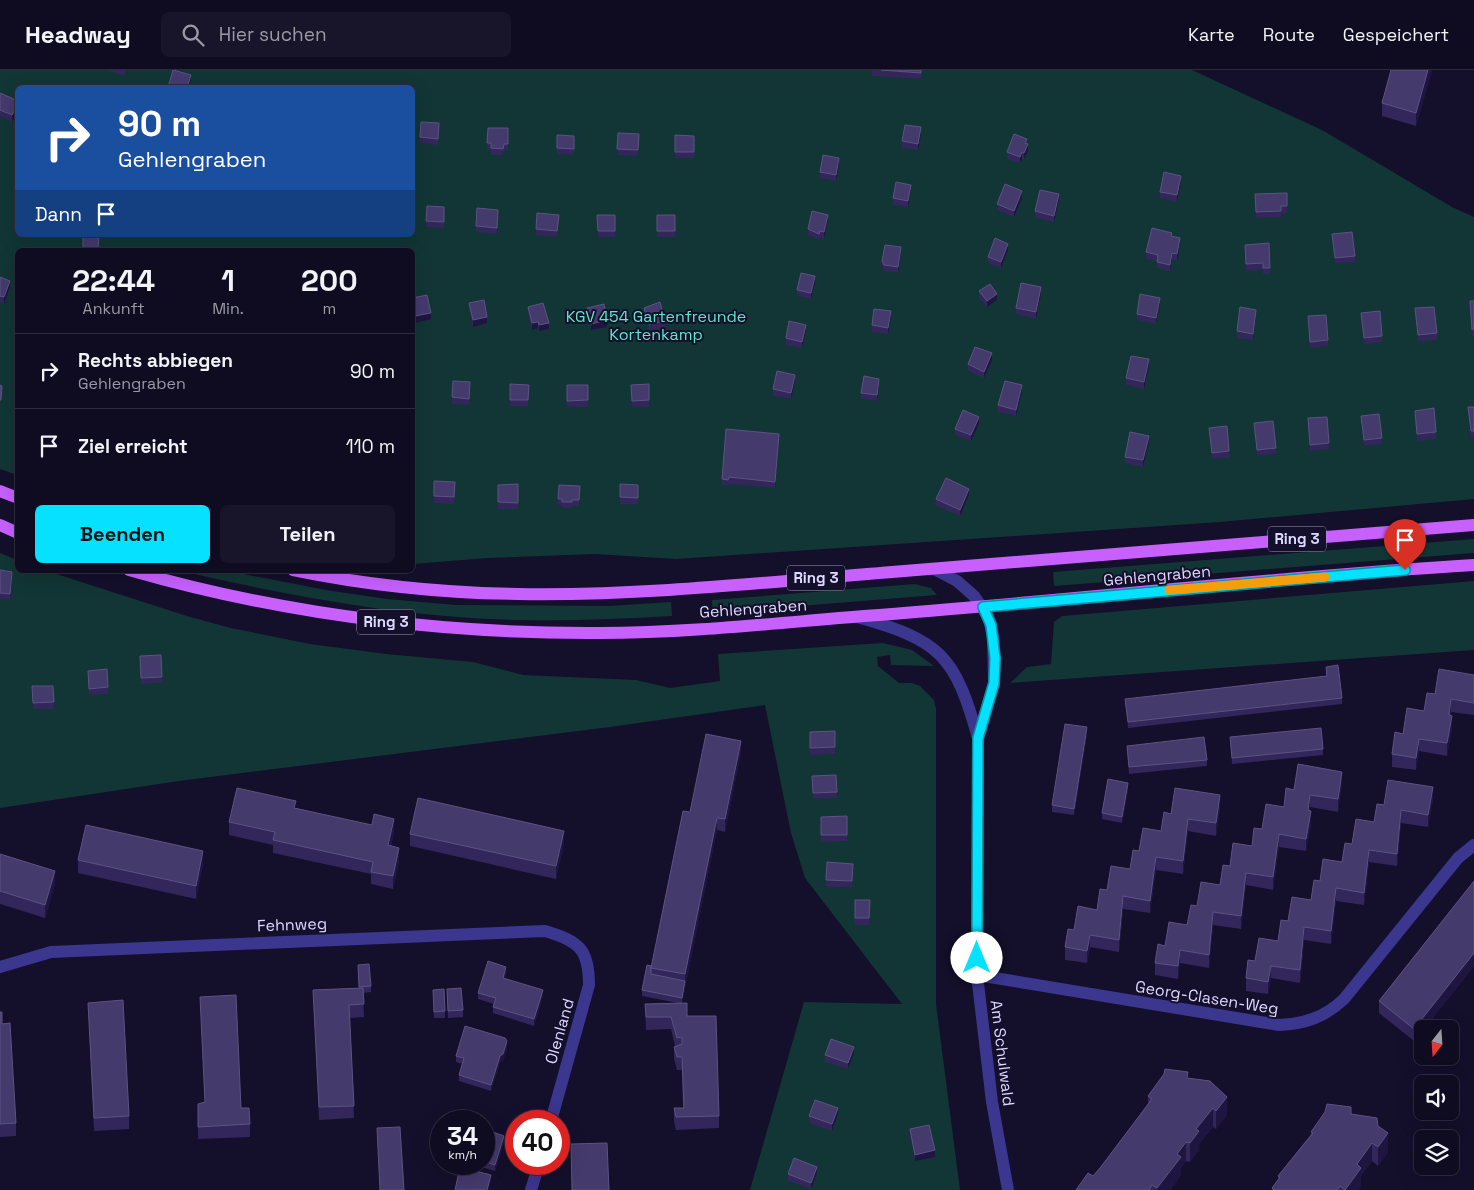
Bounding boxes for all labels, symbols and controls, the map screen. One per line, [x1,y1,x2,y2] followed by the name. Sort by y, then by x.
[161,12,511,57] search box
[25,19,131,50] text: Headway
[179,21,207,49] icon: search
[219,22,327,47] text: Hier suchen
[1188,23,1235,46] text: Karte
[1263,23,1315,46] text: Route
[1343,23,1449,46] text: Gespeichert
[118,102,201,146] text: 90 m
[35,105,100,170] icon: right
[118,145,266,173] text: Gehlengraben
[92,200,120,228] icon: arrive
[35,202,82,227] text: Dann
[72,261,155,300] text: 22:44
[221,261,235,300] text: 1
[301,261,358,300] text: 200
[83,298,145,319] text: Ankunft
[212,298,244,319] text: Min.
[323,298,336,319] text: m
[566,306,746,345] park label: KGV 454 Gartenfreunde Kortenkamp
[78,348,233,373] text: Rechts abbiegen
[35,357,63,385] icon: right
[350,359,395,384] text: 90 m
[78,373,186,394] text: Gehlengraben
[35,432,63,460] icon: arrive
[78,434,188,459] text: Ziel erreicht
[346,434,395,459] text: 110 m
[35,505,210,563] button: Beenden
[220,505,395,563] button: Teilen
[1384,519,1426,570] pin
[1268,526,1326,552] road number: Ring 3
[1391,526,1419,554] icon: arrive
[1102,560,1212,591] street label: Gehlengraben
[787,566,845,590] road number: Ring 3
[699,594,808,623] street label: Gehlengraben
[357,610,415,634] road number: Ring 3
[257,913,327,936] street label: Fehnweg
[950,931,1002,983] position arrow
[1134,976,1280,1019] street label: Georg-Clasen-Weg
[540,996,579,1066] street label: Olenland
[986,999,1019,1107] street label: Am Schulwald
[1414,1020,1459,1065] north arrow
[1414,1020,1459,1175] map controls
[1414,1075,1459,1120] button: sound
[505,1110,570,1175] speed limit sign: 40
[447,1120,478,1152] text: 34
[1414,1130,1459,1175] button: layers
[448,1147,477,1163] text: km/h

